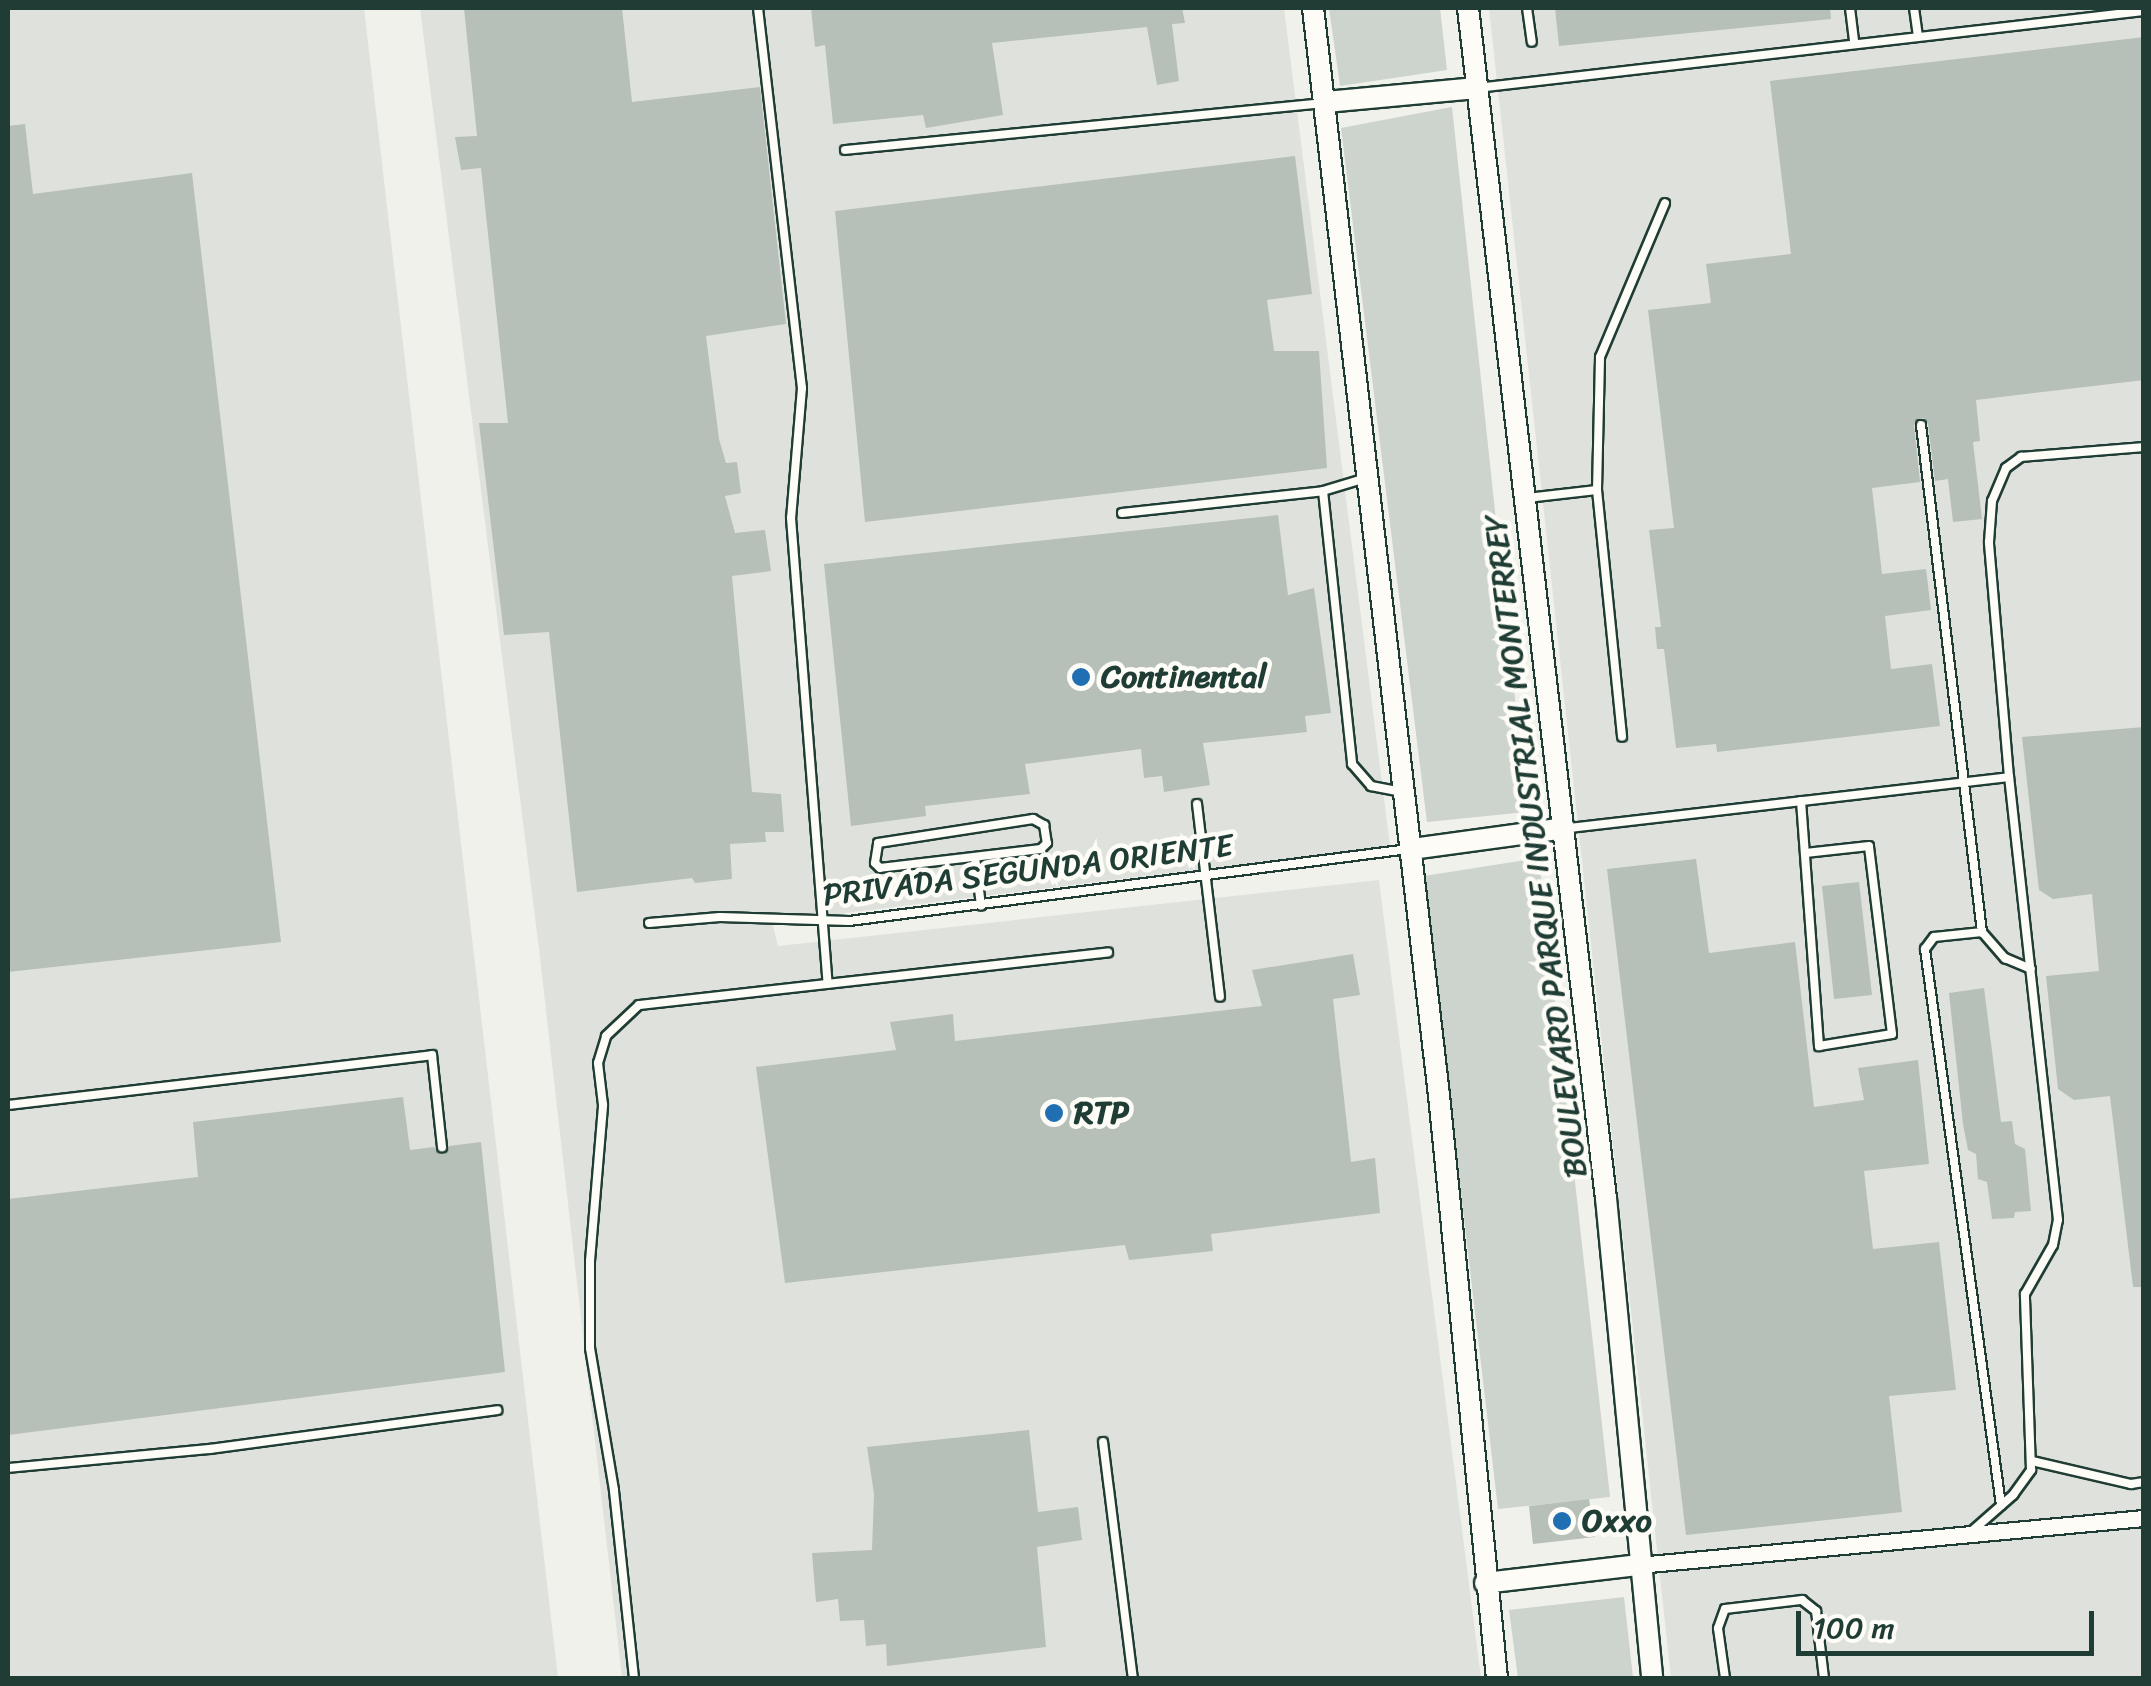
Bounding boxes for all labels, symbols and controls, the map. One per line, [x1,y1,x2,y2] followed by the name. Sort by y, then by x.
[1476,513,1596,1179] street label: BOULEVARD PARQUE INDUSTRIAL MONTERREY
[1101,658,1267,696] place label: Continental
[1070,666,1092,688] marker: Continental
[821,827,1235,915] street label: PRIVADA SEGUNDA ORIENTE
[1074,1094,1129,1132] place label: RTP
[1043,1102,1065,1124] marker: RTP
[1582,1502,1652,1540] place label: Oxxo
[1551,1510,1573,1532] marker: Oxxo
[1801,1591,2098,1653] scale bar
[1813,1601,1895,1655] text: 100 m

